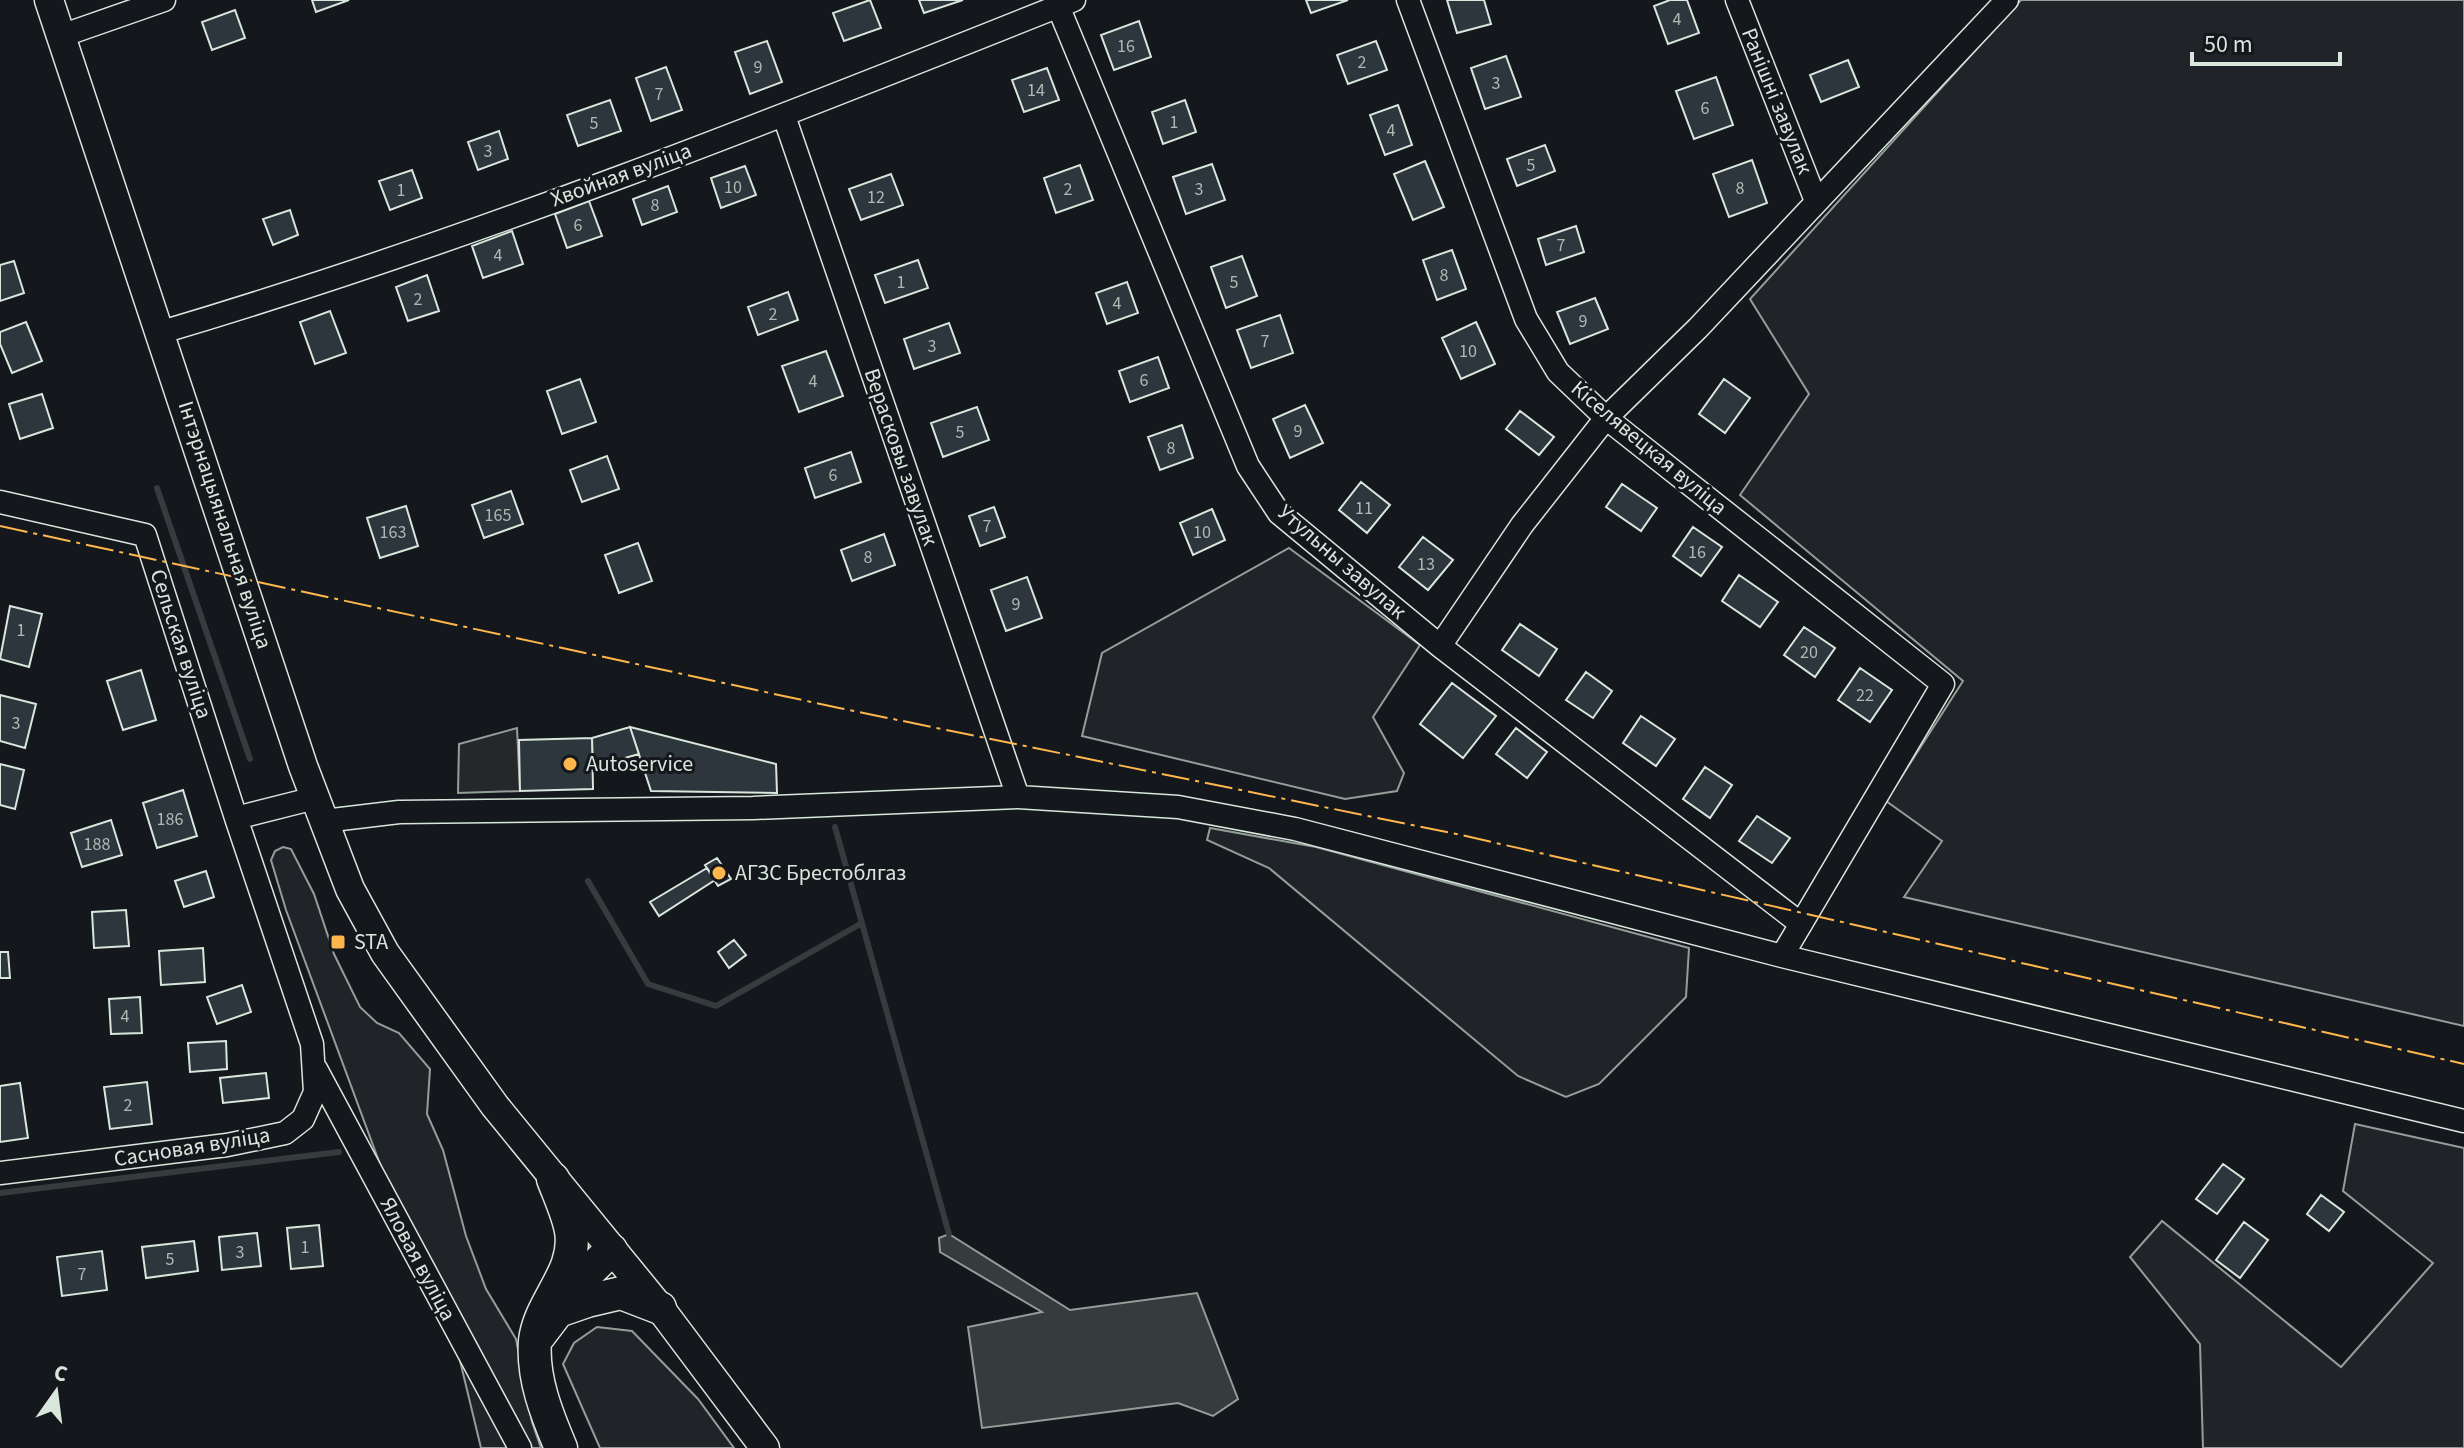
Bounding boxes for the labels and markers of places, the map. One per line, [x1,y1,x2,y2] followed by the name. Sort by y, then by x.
[586,748,693,780] place label: Autoservice
[561,755,579,773] marker: Autoservice
[735,857,906,889] place label: АГЗС Брестоблгаз
[710,864,728,882] marker: АГЗС Брестоблгаз
[354,926,388,958] place label: STA
[329,933,347,951] marker: STA

